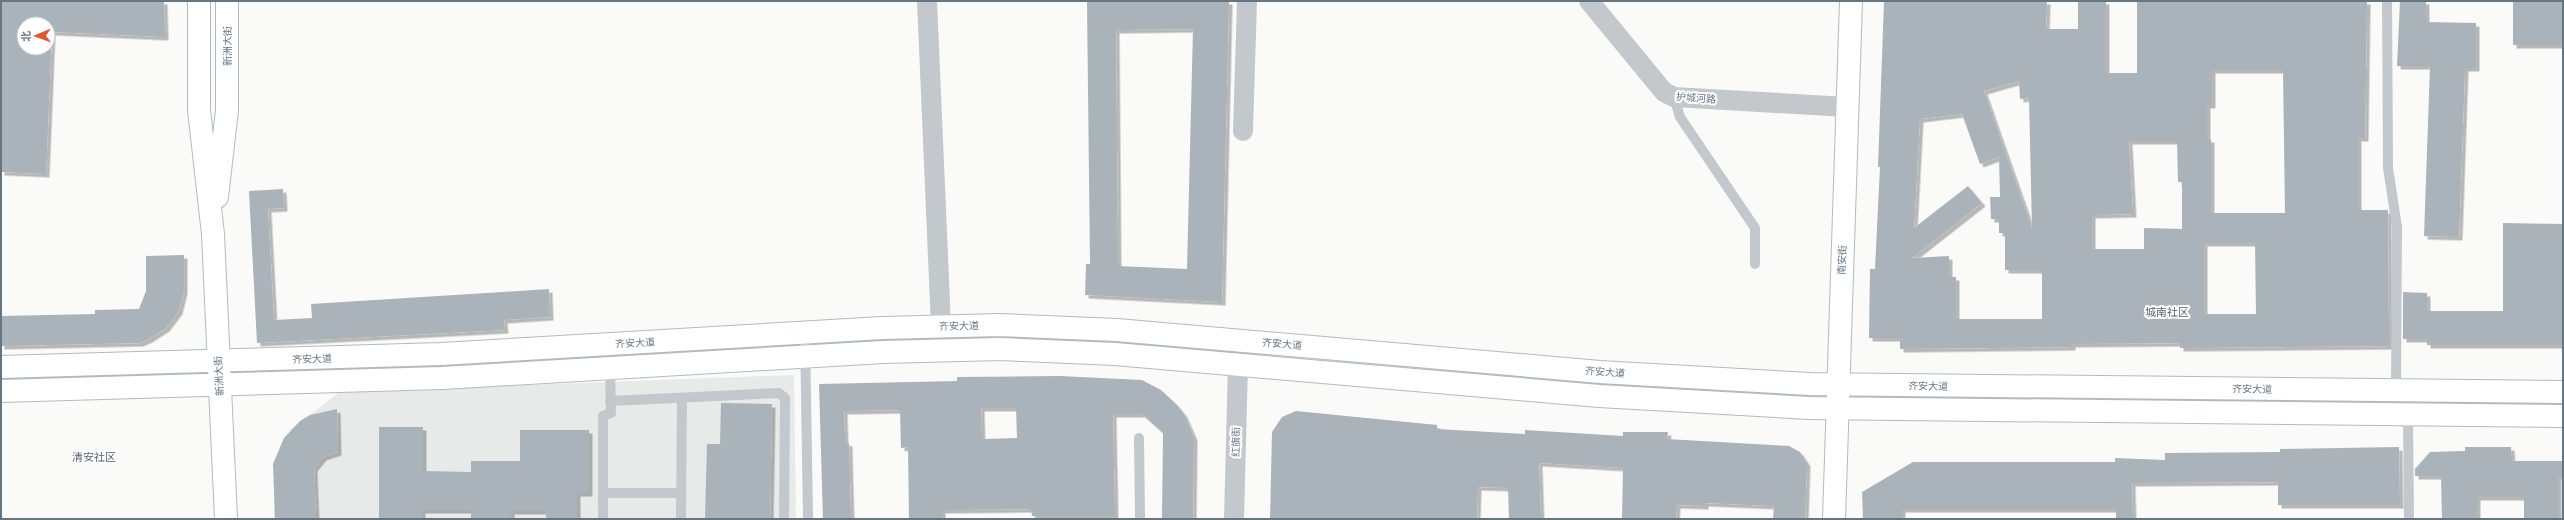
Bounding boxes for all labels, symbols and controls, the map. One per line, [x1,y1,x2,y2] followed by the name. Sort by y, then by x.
[16,16,56,56] north arrow
[221,26,234,66] street label: 新洲大街
[19,31,33,42] text: 北
[1676,90,1716,106] street label: 护城河路
[1835,245,1849,275] street label: 南安街
[2145,305,2189,319] district label: 城南社区
[939,319,979,333] street label: 齐安大道
[615,335,655,351] street label: 齐安大道
[1262,336,1302,352] street label: 齐安大道
[292,352,332,366] street label: 齐安大道
[211,356,227,396] street label: 新洲大街
[1585,364,1625,380] street label: 齐安大道
[1908,379,1948,393] street label: 齐安大道
[2232,382,2272,396] street label: 齐安大道
[1229,427,1243,457] street label: 红旗街
[72,450,116,464] district label: 清安社区

